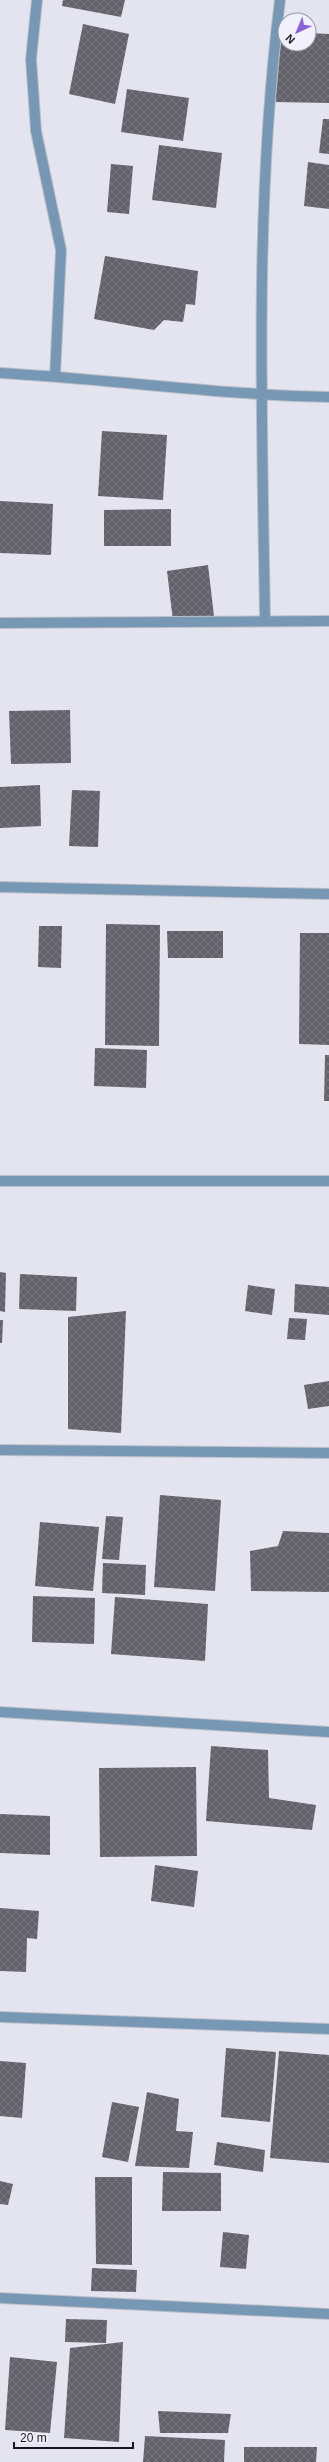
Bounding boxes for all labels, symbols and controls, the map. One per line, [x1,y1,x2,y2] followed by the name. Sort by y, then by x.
[277,12,317,52] north arrow
[283,32,297,46] text: N
[14,2424,133,2450] scale bar
[20,2431,47,2445] text: 20 m

